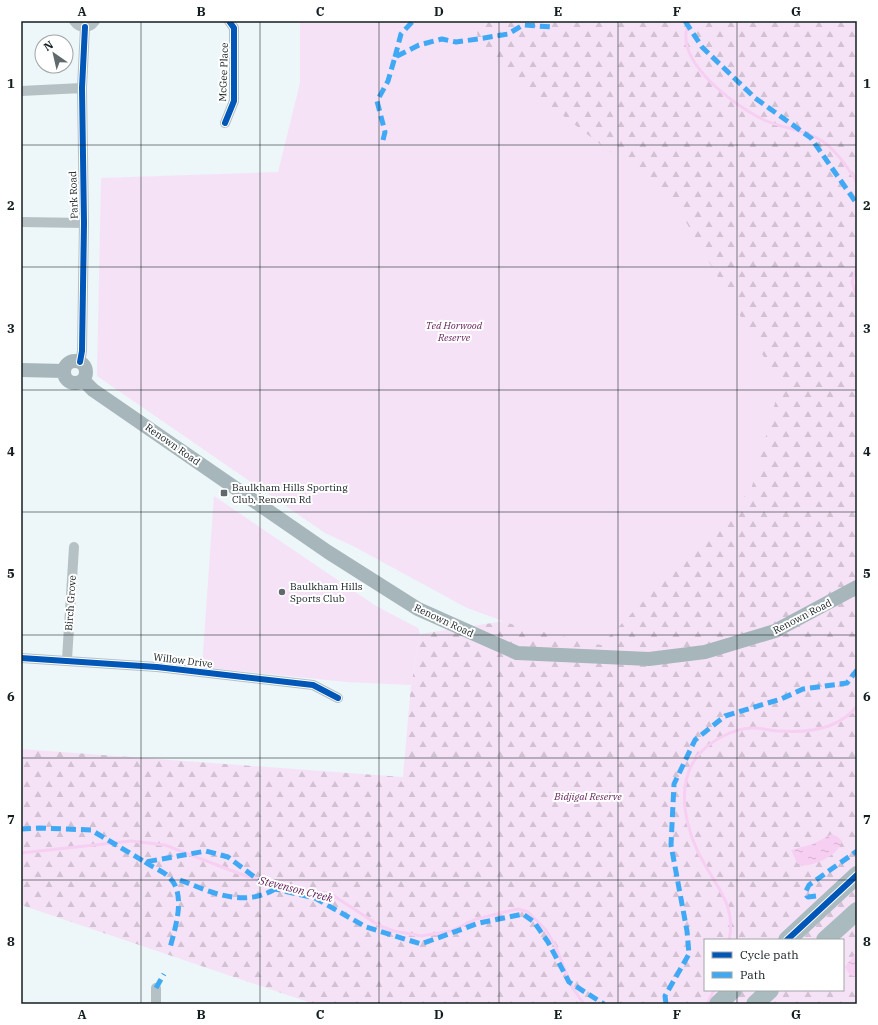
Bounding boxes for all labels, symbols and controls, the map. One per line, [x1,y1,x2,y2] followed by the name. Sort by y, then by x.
[77,3,87,20] text: A
[196,3,206,20] text: B
[316,3,325,20] text: C
[434,3,444,20] text: D
[554,3,562,20] text: E
[673,3,681,20] text: F
[791,3,801,20] text: G
[34,34,74,74] north arrow
[41,37,56,54] text: N
[216,42,231,102] street label: McGee Place
[7,75,15,92] text: 1
[863,75,871,92] text: 1
[66,171,81,219] street label: Park Road
[7,197,15,214] text: 2
[863,197,871,214] text: 2
[426,319,483,344] park label: Ted Horwood Reserve
[7,320,15,337] text: 3
[863,320,871,337] text: 3
[143,421,203,468] street label: Renown Road
[7,443,15,460] text: 4
[863,443,871,460] text: 4
[232,481,348,506] place label: Baulkham Hills Sporting Club, Renown Rd
[219,488,229,498] marker: Baulkham Hills Sporting Club, Renown Rd
[7,565,15,582] text: 5
[863,565,871,582] text: 5
[62,575,79,631] street label: Birch Grove
[290,580,363,605] place label: Baulkham Hills Sports Club
[277,587,287,597] marker: Baulkham Hills Sports Club
[771,596,834,637] street label: Renown Road
[412,601,476,640] street label: Renown Road
[153,650,213,671] street label: Willow Drive
[7,688,15,705] text: 6
[863,688,871,705] text: 6
[553,790,622,803] park label: Bidjigal Reserve
[7,811,15,828] text: 7
[863,811,871,828] text: 7
[257,873,335,905] water label: Stevenson Creek
[7,933,15,950] text: 8
[863,933,871,950] text: 8
[704,939,844,991] legend
[740,947,799,962] text: Cycle path
[740,967,766,982] text: Path
[77,1006,87,1023] text: A
[196,1006,206,1023] text: B
[316,1006,325,1023] text: C
[434,1006,444,1023] text: D
[554,1006,562,1023] text: E
[673,1006,681,1023] text: F
[791,1006,801,1023] text: G

